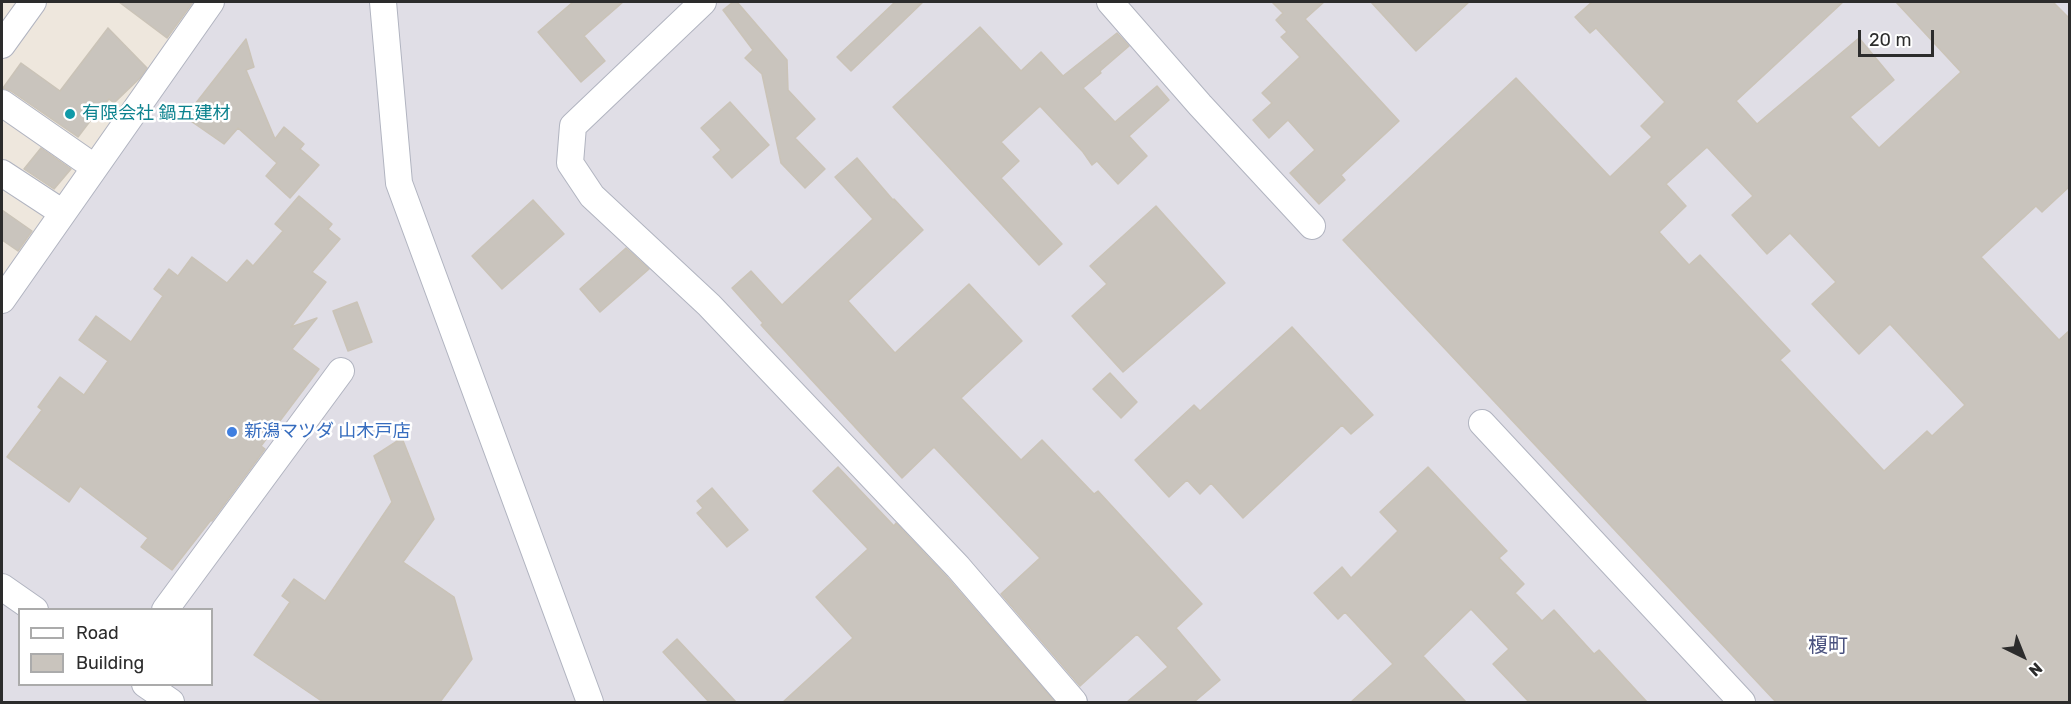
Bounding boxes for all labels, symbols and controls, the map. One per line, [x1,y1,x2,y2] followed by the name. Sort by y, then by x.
[1861,18,1938,56] scale bar
[1869,29,1911,51] text: 20 m
[82,103,230,125] place label: 有限会社 鍋五建材
[63,107,77,121] marker: 有限会社 鍋五建材
[244,421,410,443] place label: 新潟マツダ 山木戸店
[225,425,239,439] marker: 新潟マツダ 山木戸店
[18,608,213,686] legend
[76,622,119,644] text: Road
[1993,626,2053,686] north arrow
[1808,634,1848,658] district label: 榎町
[76,652,144,674] text: Building
[2025,659,2046,680] text: N

